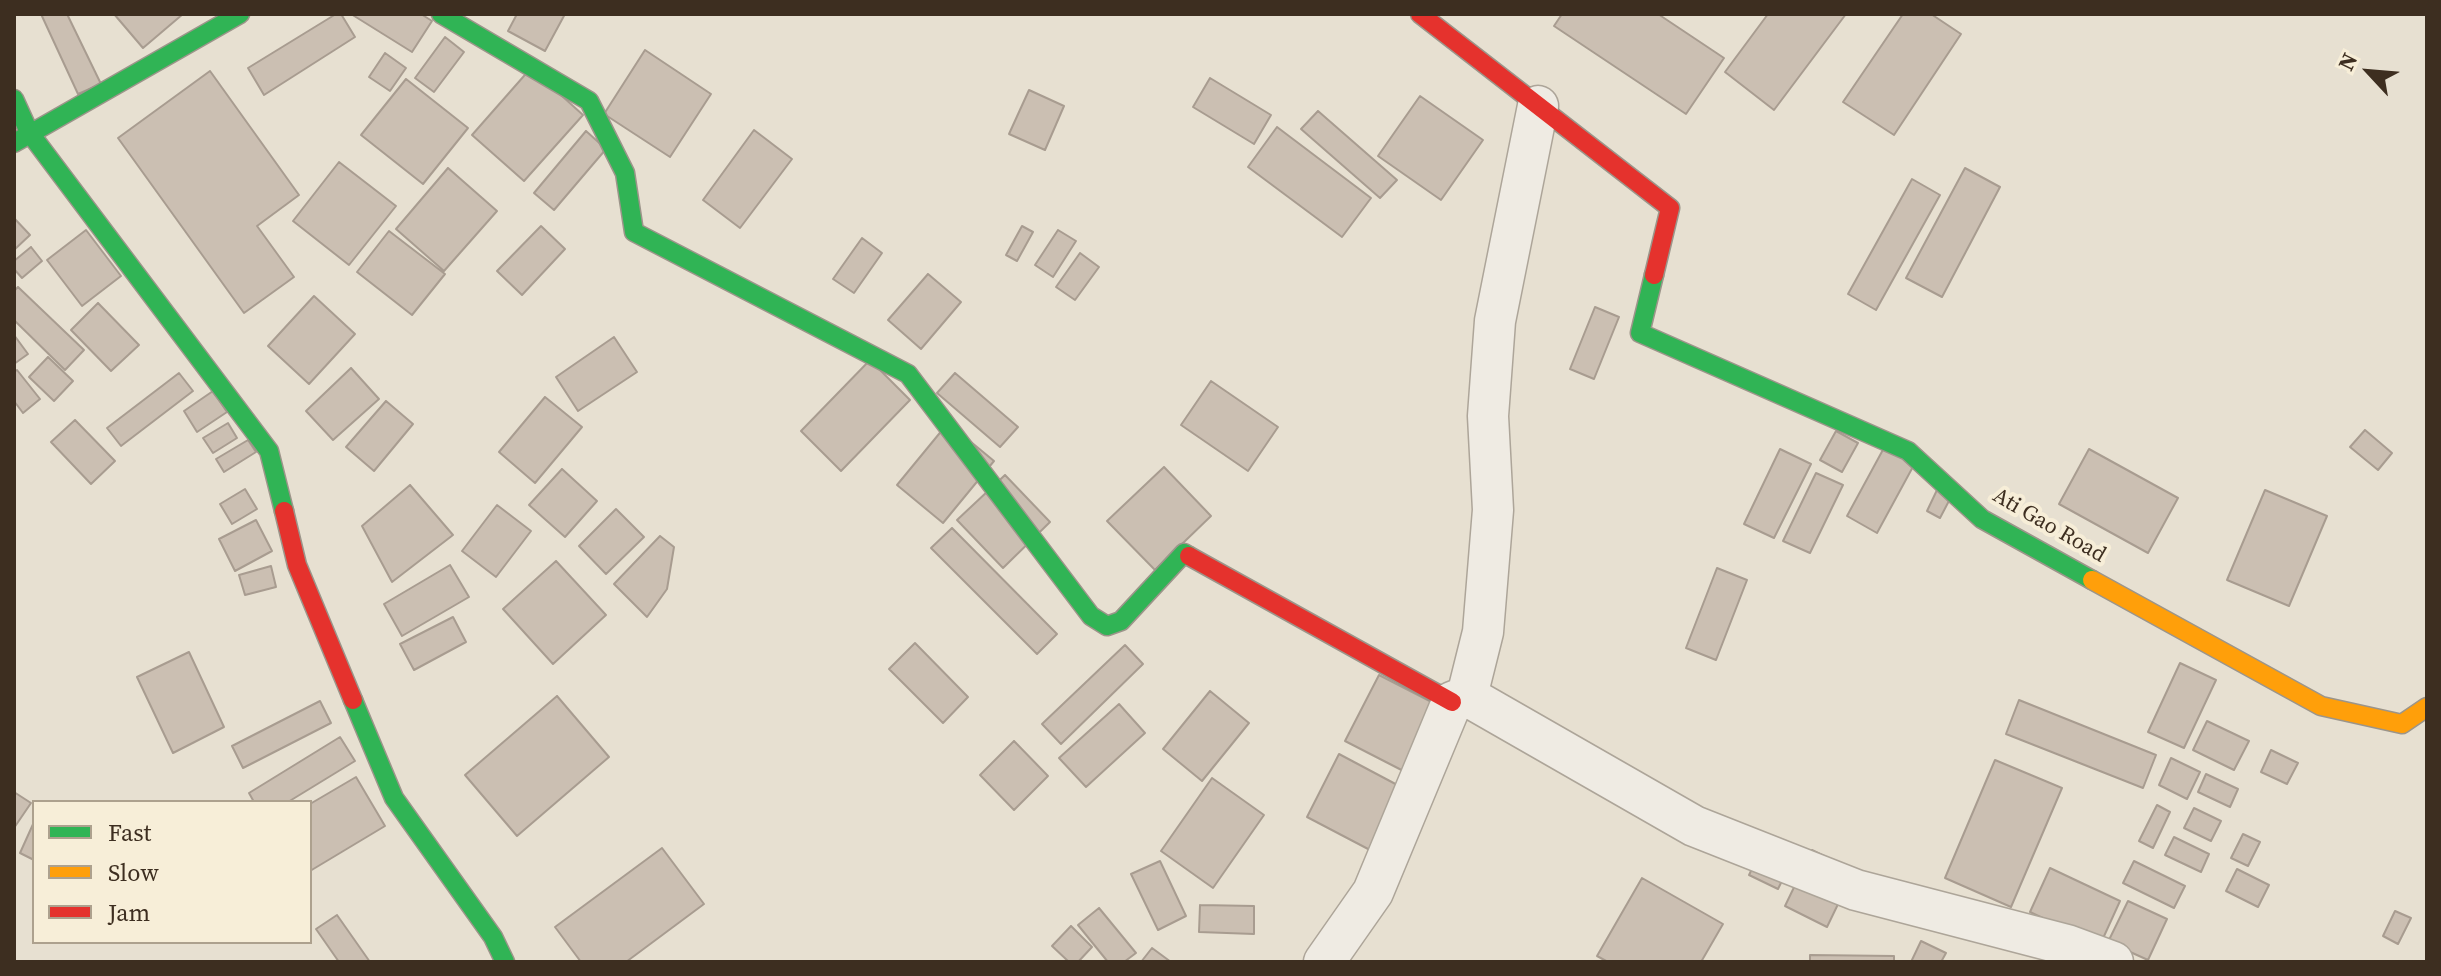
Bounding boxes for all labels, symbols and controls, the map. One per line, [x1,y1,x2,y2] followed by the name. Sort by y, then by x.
[2329,32,2409,112] north arrow
[2330,48,2364,75] text: N
[1988,483,2110,569] street label: Ati Gao Road
[32,800,312,944] legend
[108,816,151,849] text: Fast
[108,856,159,889] text: Slow
[108,896,150,929] text: Jam

